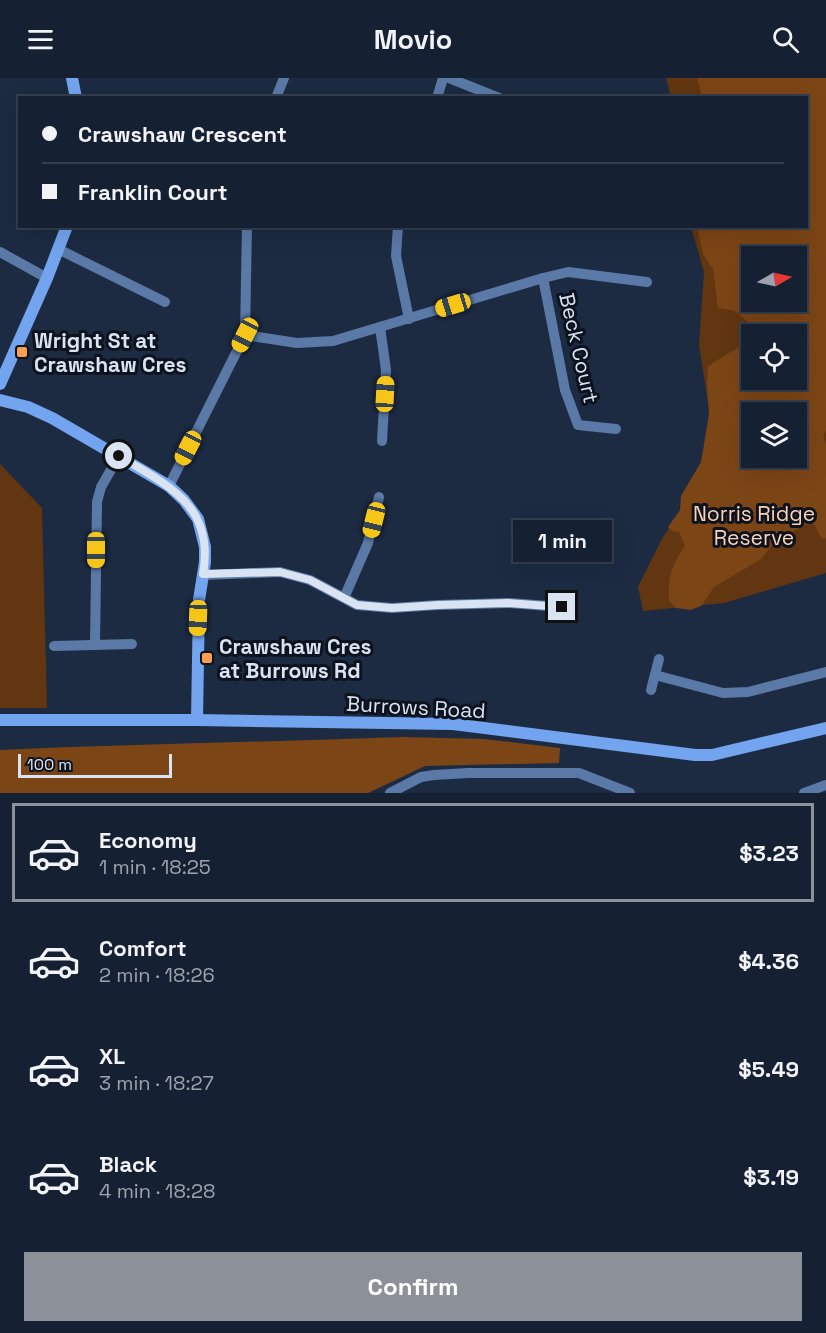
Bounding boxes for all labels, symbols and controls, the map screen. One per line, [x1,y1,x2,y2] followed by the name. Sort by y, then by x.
[374,22,452,57] text: Movio
[24,23,57,56] icon: menu
[769,23,802,56] icon: search
[78,120,287,148] text: Crawshaw Crescent
[78,178,228,206] text: Franklin Court
[741,246,807,312] north arrow
[741,246,807,468] map controls
[553,290,605,406] street label: Beck Court
[433,291,473,319] car
[229,315,261,355] car
[741,324,807,390] button: locate
[34,327,187,378] place label: Wright St at Crawshaw Cres
[15,345,29,359] marker: Wright St at Crawshaw Cres
[375,376,395,412] car
[741,402,807,468] button: layers
[172,428,204,468] car
[105,442,132,469] route start
[361,500,387,540] car
[693,500,815,551] park label: Norris Ridge Reserve
[512,520,612,562] callout: 1 min
[538,528,587,554] text: 1 min
[87,532,105,568] car
[548,593,575,620] route end
[188,600,208,636] car
[219,633,372,684] place label: Crawshaw Cres at Burrows Rd
[200,651,214,665] marker: Crawshaw Cres at Burrows Rd
[346,690,486,724] street label: Burrows Road
[18,751,172,778] scale bar
[27,754,72,775] text: 100 m
[27,826,81,880] icon: car
[99,826,197,854] text: Economy
[739,839,799,867] text: $3.23
[99,854,211,880] text: 1 min · 18:25
[27,934,81,988] icon: car
[99,934,187,962] text: Comfort
[738,947,799,975] text: $4.36
[99,962,215,988] text: 2 min · 18:26
[27,1042,81,1096] icon: car
[99,1042,125,1070] text: XL
[738,1055,799,1083] text: $5.49
[99,1070,214,1096] text: 3 min · 18:27
[27,1150,81,1204] icon: car
[99,1150,157,1178] text: Black
[743,1163,799,1191] text: $3.19
[99,1178,215,1204] text: 4 min · 18:28
[24,1252,802,1321] button: Confirm

